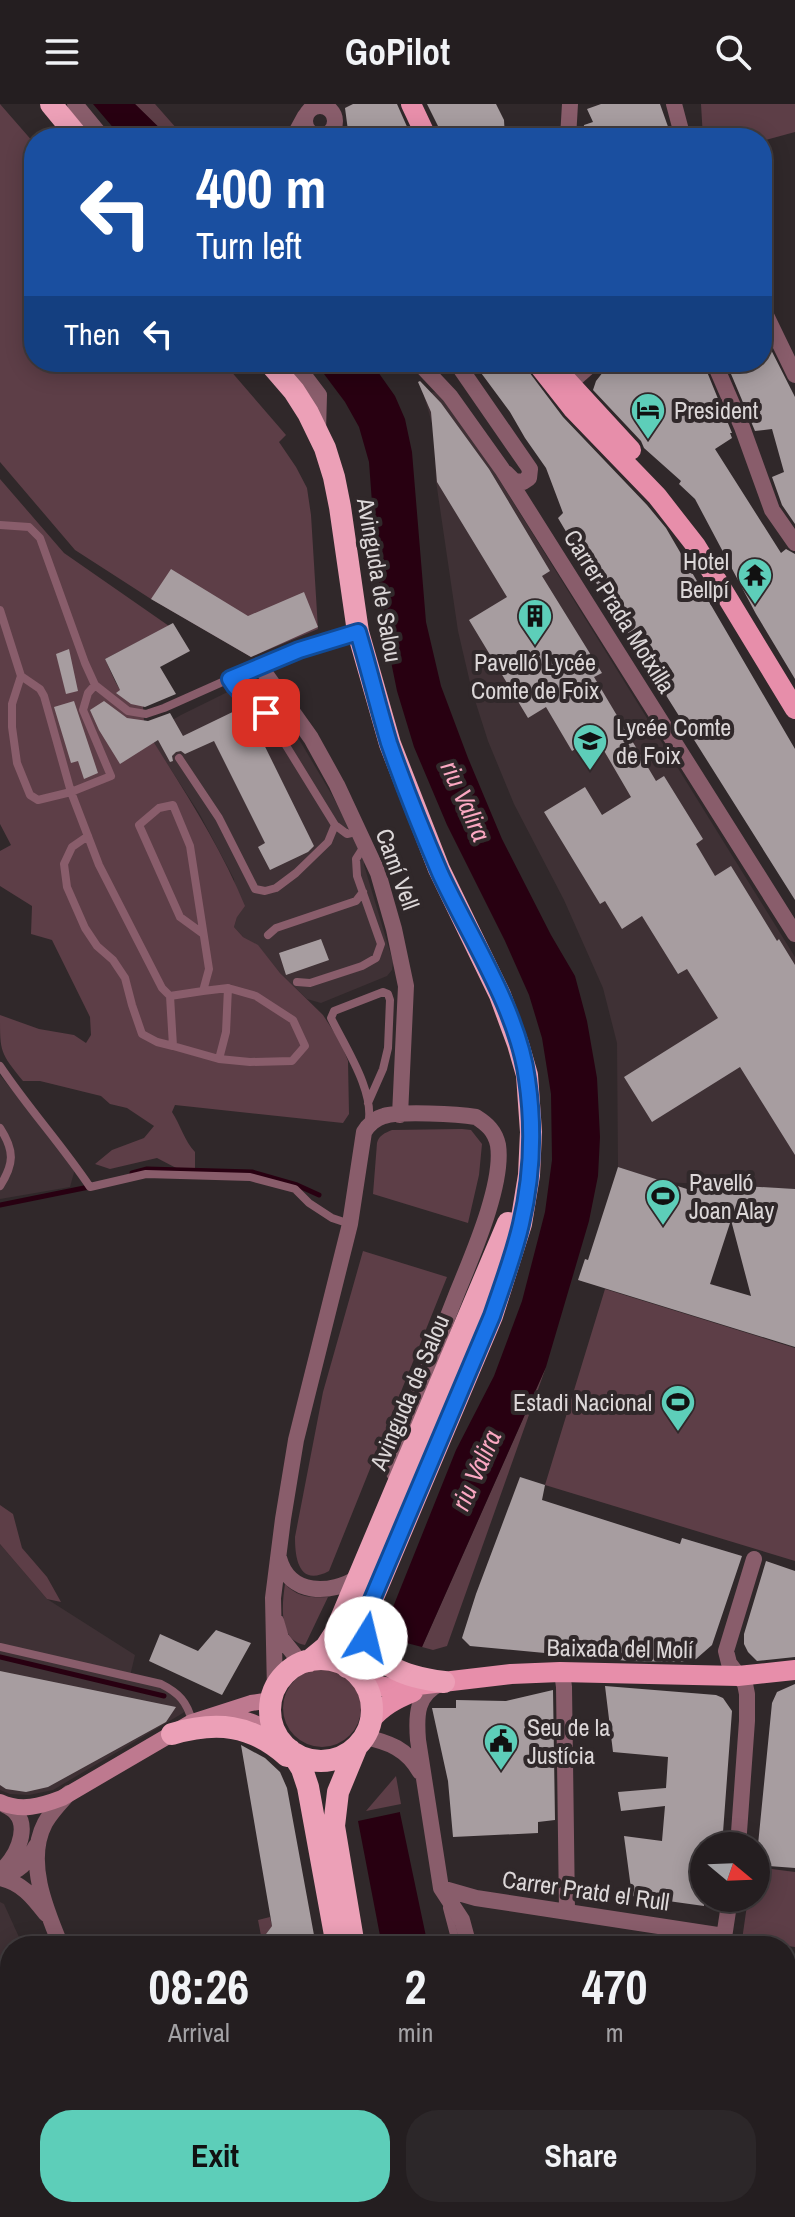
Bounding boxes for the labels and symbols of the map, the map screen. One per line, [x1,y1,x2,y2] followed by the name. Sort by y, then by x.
[629,391,667,441] hotel icon: President
[674,394,759,426] place label: President
[350,495,410,665] street label: Avinguda de Salou
[557,523,683,699] street label: Carrer Prada Motxilla
[680,545,730,605] place label: Hotel Bellpí
[736,556,774,606] temple icon: Hotel Bellpí
[516,597,554,647] building icon: Pavelló Lycée Comte de Foix
[471,646,599,706] place label: Pavelló Lycée Comte de Foix
[232,679,300,747] pin
[616,711,731,771] place label: Lycée Comte de Foix
[571,722,609,772] school or university icon: Lycée Comte de Foix
[433,755,499,847] water label: riu Valira
[369,824,427,914] street label: Camí Vell
[689,1166,775,1226] place label: Pavelló Joan Alay
[644,1177,682,1227] sports icon: Pavelló Joan Alay
[361,1309,456,1476] street label: Avinguda de Salou
[659,1383,697,1433] sports icon: Estadi Nacional
[513,1386,652,1418] place label: Estadi Nacional
[443,1424,509,1516] water label: riu Valira
[324,1596,408,1680] position arrow
[546,1631,694,1665] street label: Baixada del Molí
[527,1711,610,1771] place label: Seu de la Justícia
[482,1722,520,1772] public building icon: Seu de la Justícia
[690,1832,770,1912] north arrow
[500,1862,672,1918] street label: Carrer Pratd el Rull

